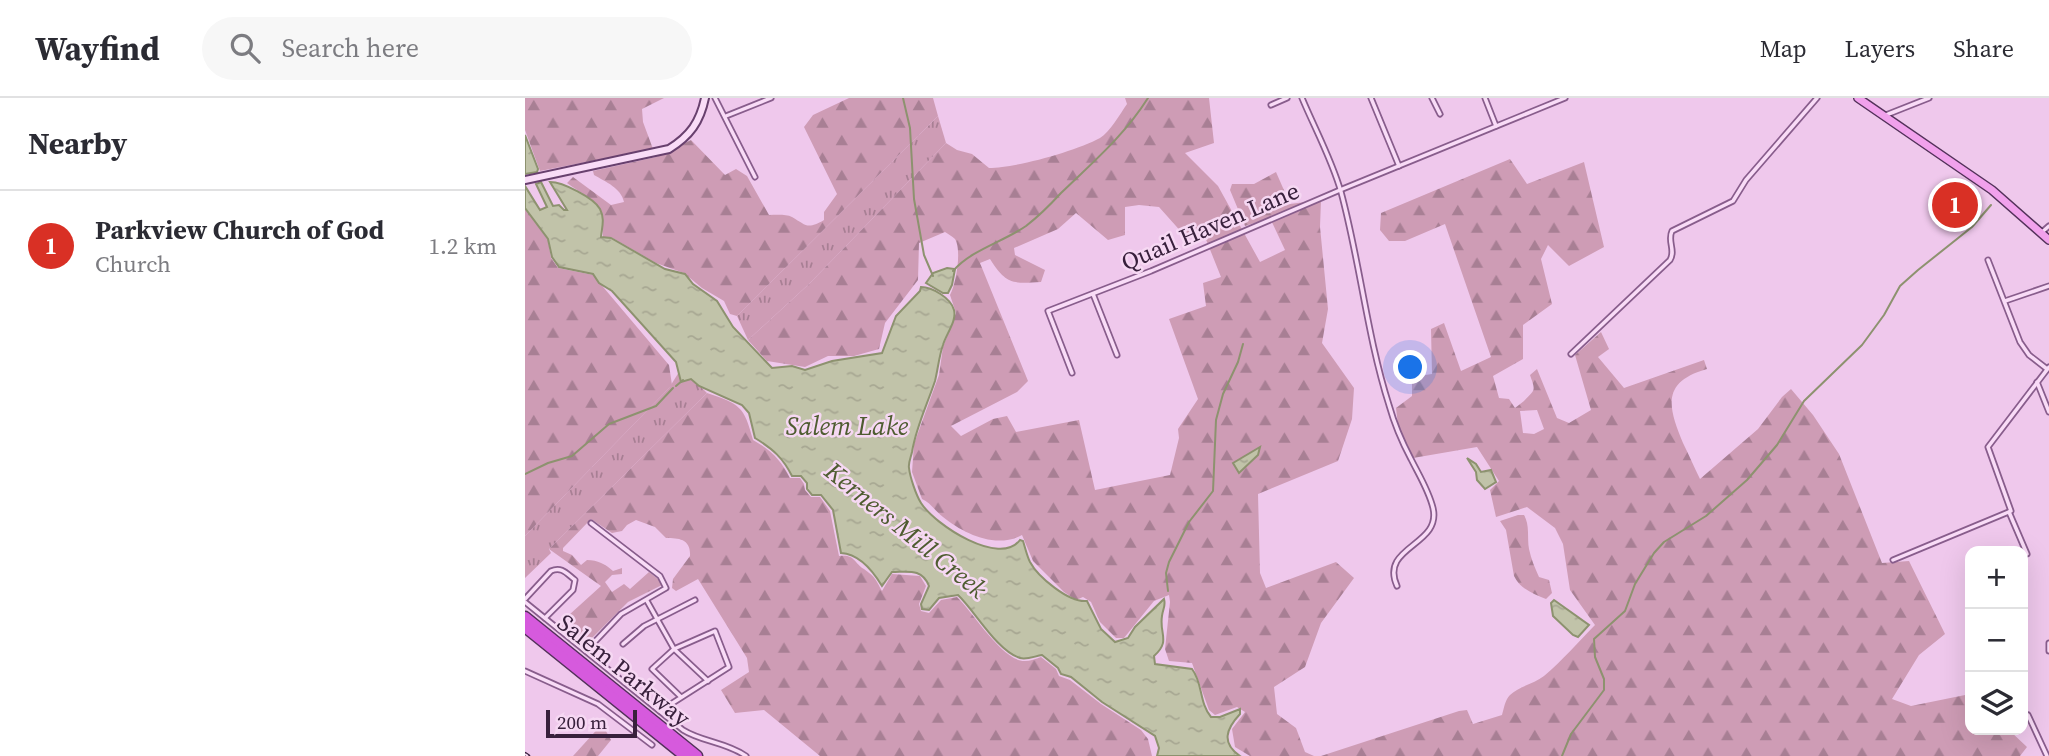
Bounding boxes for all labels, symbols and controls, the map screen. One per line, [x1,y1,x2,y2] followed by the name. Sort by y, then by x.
[202,17,692,80] search box
[35,26,160,71] text: Wayfind
[226,29,264,67] icon: search
[282,30,419,66] text: Search here
[1760,32,1807,65] text: Map
[1845,32,1915,65] text: Layers
[1953,32,2014,65] text: Share
[28,123,127,164] text: Nearby
[1116,174,1304,278] street label: Quail Haven Lane
[1932,179,1978,231] pin: 1
[95,212,384,248] text: Parkview Church of God
[45,230,57,262] text: 1
[428,230,497,262] text: 1.2 km
[95,248,171,280] text: Church
[1393,350,1427,384] your location
[786,408,909,444] water label: Salem Lake
[817,453,995,607] water label: Kerners Mill Creek
[1965,546,2028,735] map controls
[1965,546,2028,609] button: +
[550,606,698,734] street label: Salem Parkway
[1965,609,2028,672] button: −
[1965,672,2028,735] button: layers
[546,707,637,739] scale bar
[557,709,607,735] text: 200 m

